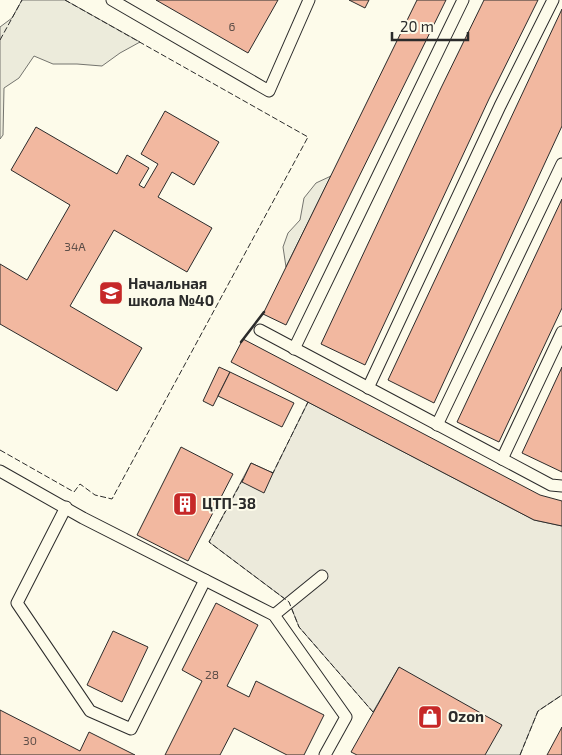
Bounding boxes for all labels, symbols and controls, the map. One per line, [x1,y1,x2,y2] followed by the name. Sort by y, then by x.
[392,10,468,42] scale bar
[400,17,434,35] text: 20 m
[229,19,236,33] house number: 6
[64,239,86,253] house number: 34А
[128,274,214,309] place label: Начальная школа №40
[98,280,124,306] school or university icon: Начальная школа №40
[172,491,198,517] building icon: ЦТП-38
[202,494,256,512] place label: ЦТП-38
[205,667,219,681] house number: 28
[417,704,443,730] shop icon: Ozon
[448,707,484,725] place label: Ozon
[23,733,37,747] house number: 30

